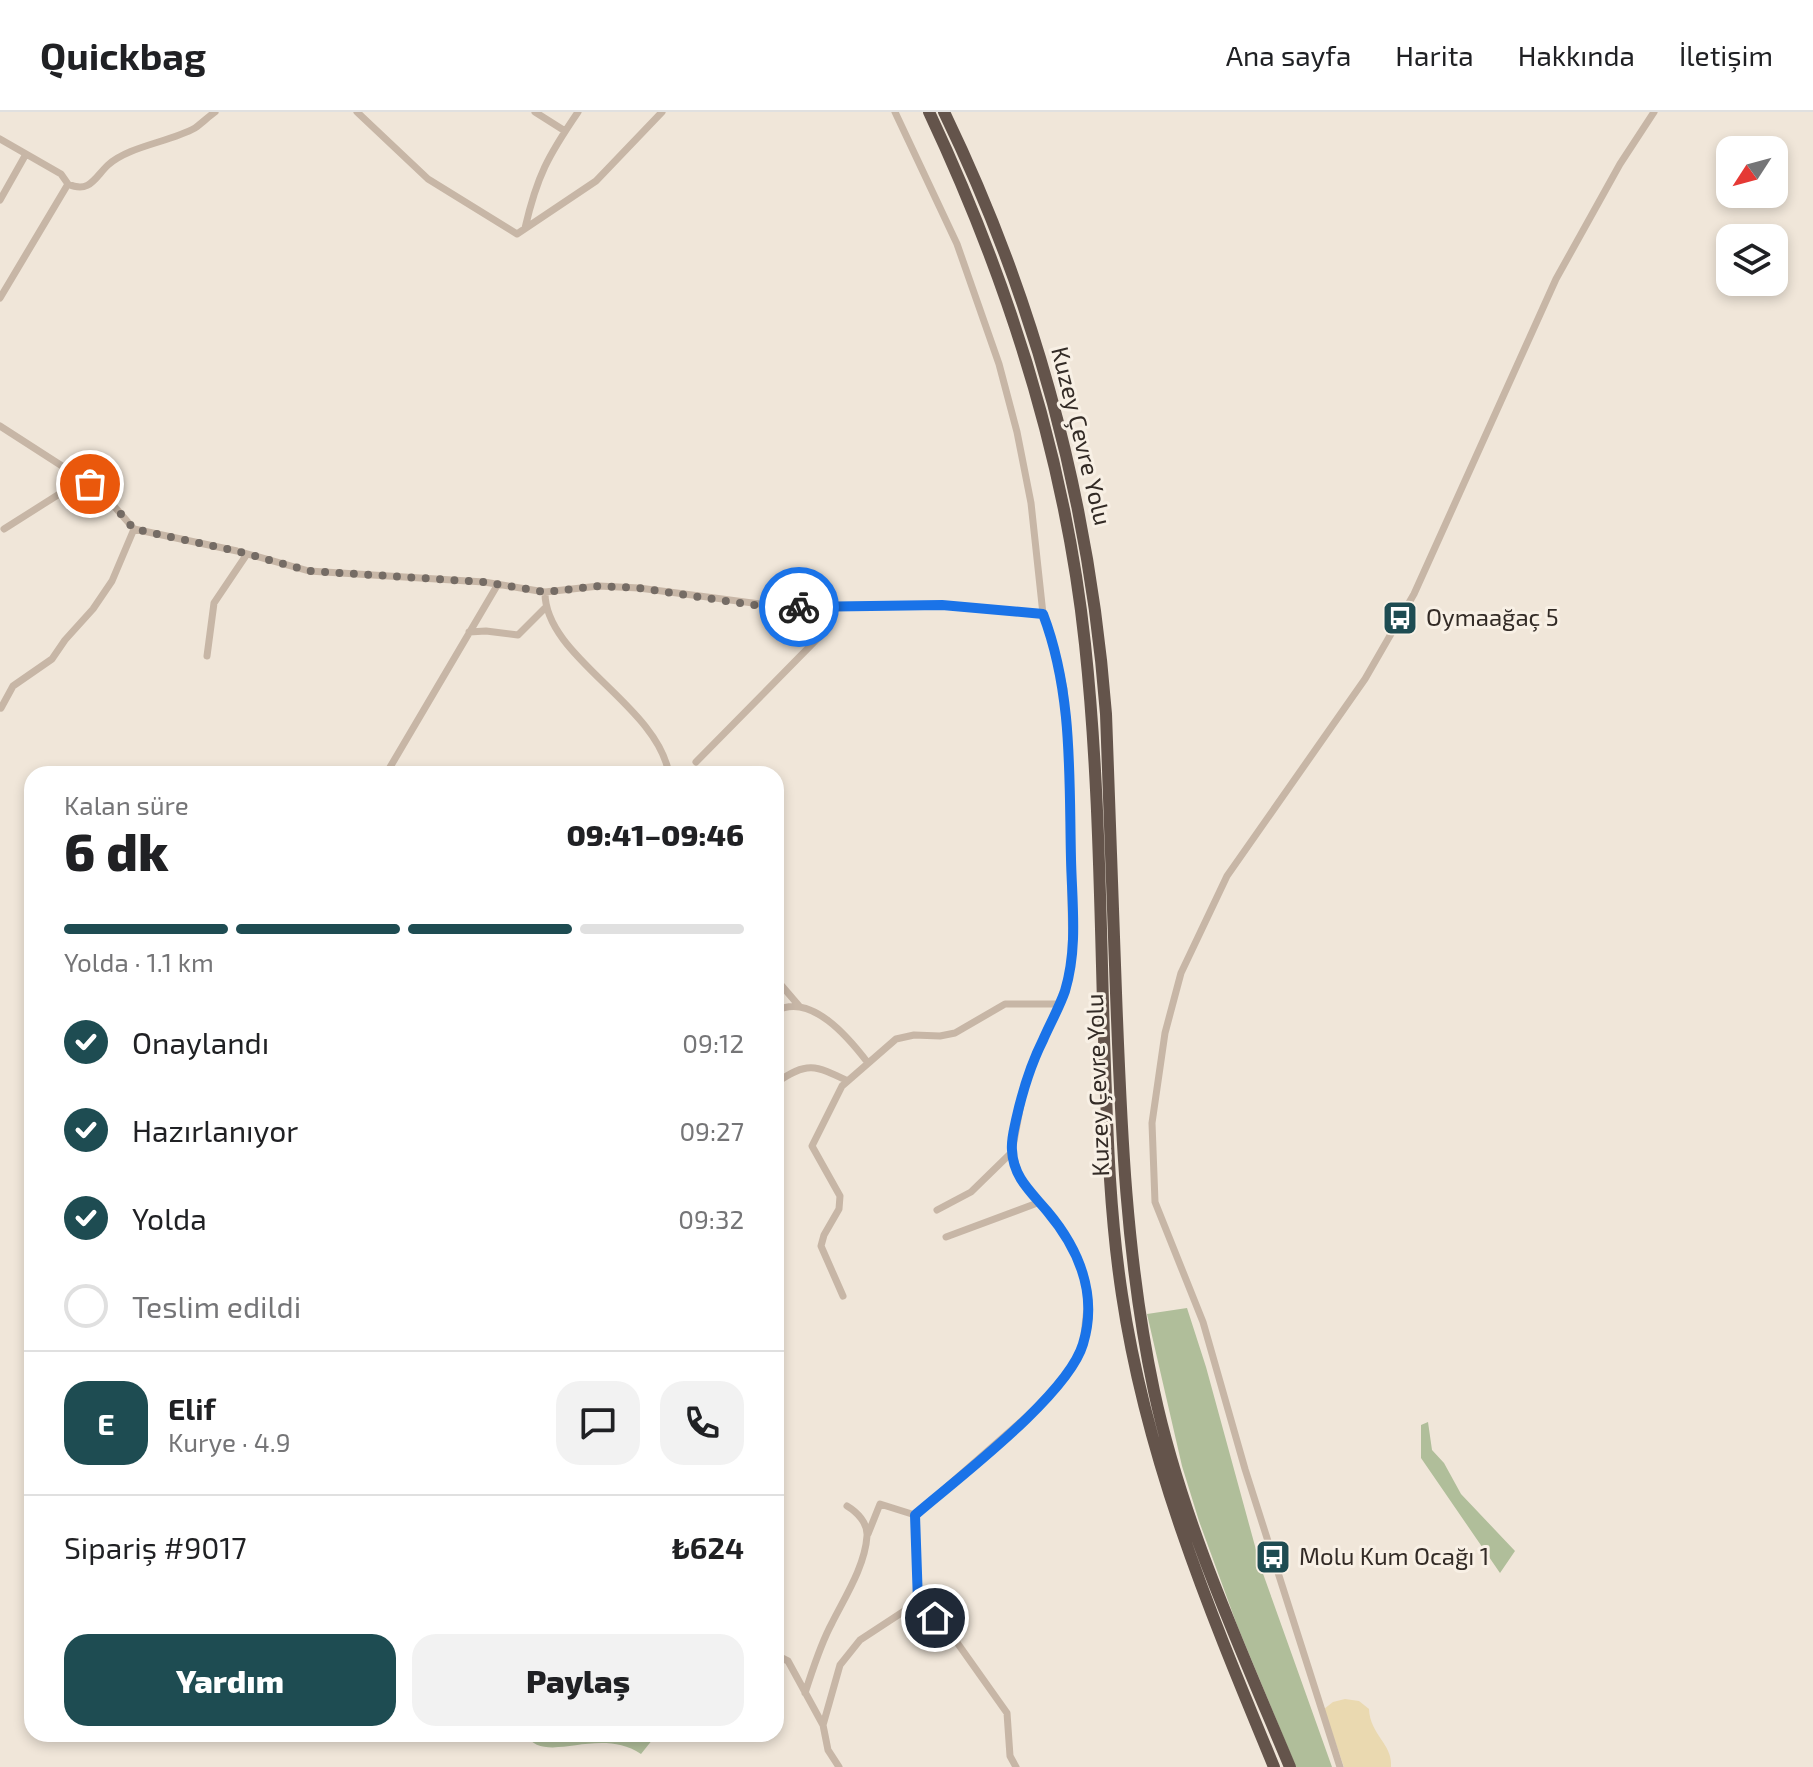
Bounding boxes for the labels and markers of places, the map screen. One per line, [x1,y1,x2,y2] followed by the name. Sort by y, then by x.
[56,450,124,518] pin
[1381,599,1419,637] bus stop icon: Oymaağaç 5
[1426,602,1559,632] place label: Oymaağaç 5
[1254,1538,1292,1576] bus stop icon: Molu Kum Ocağı 1
[1299,1541,1489,1570] place label: Molu Kum Ocağı 1
[901,1584,969,1652] pin

